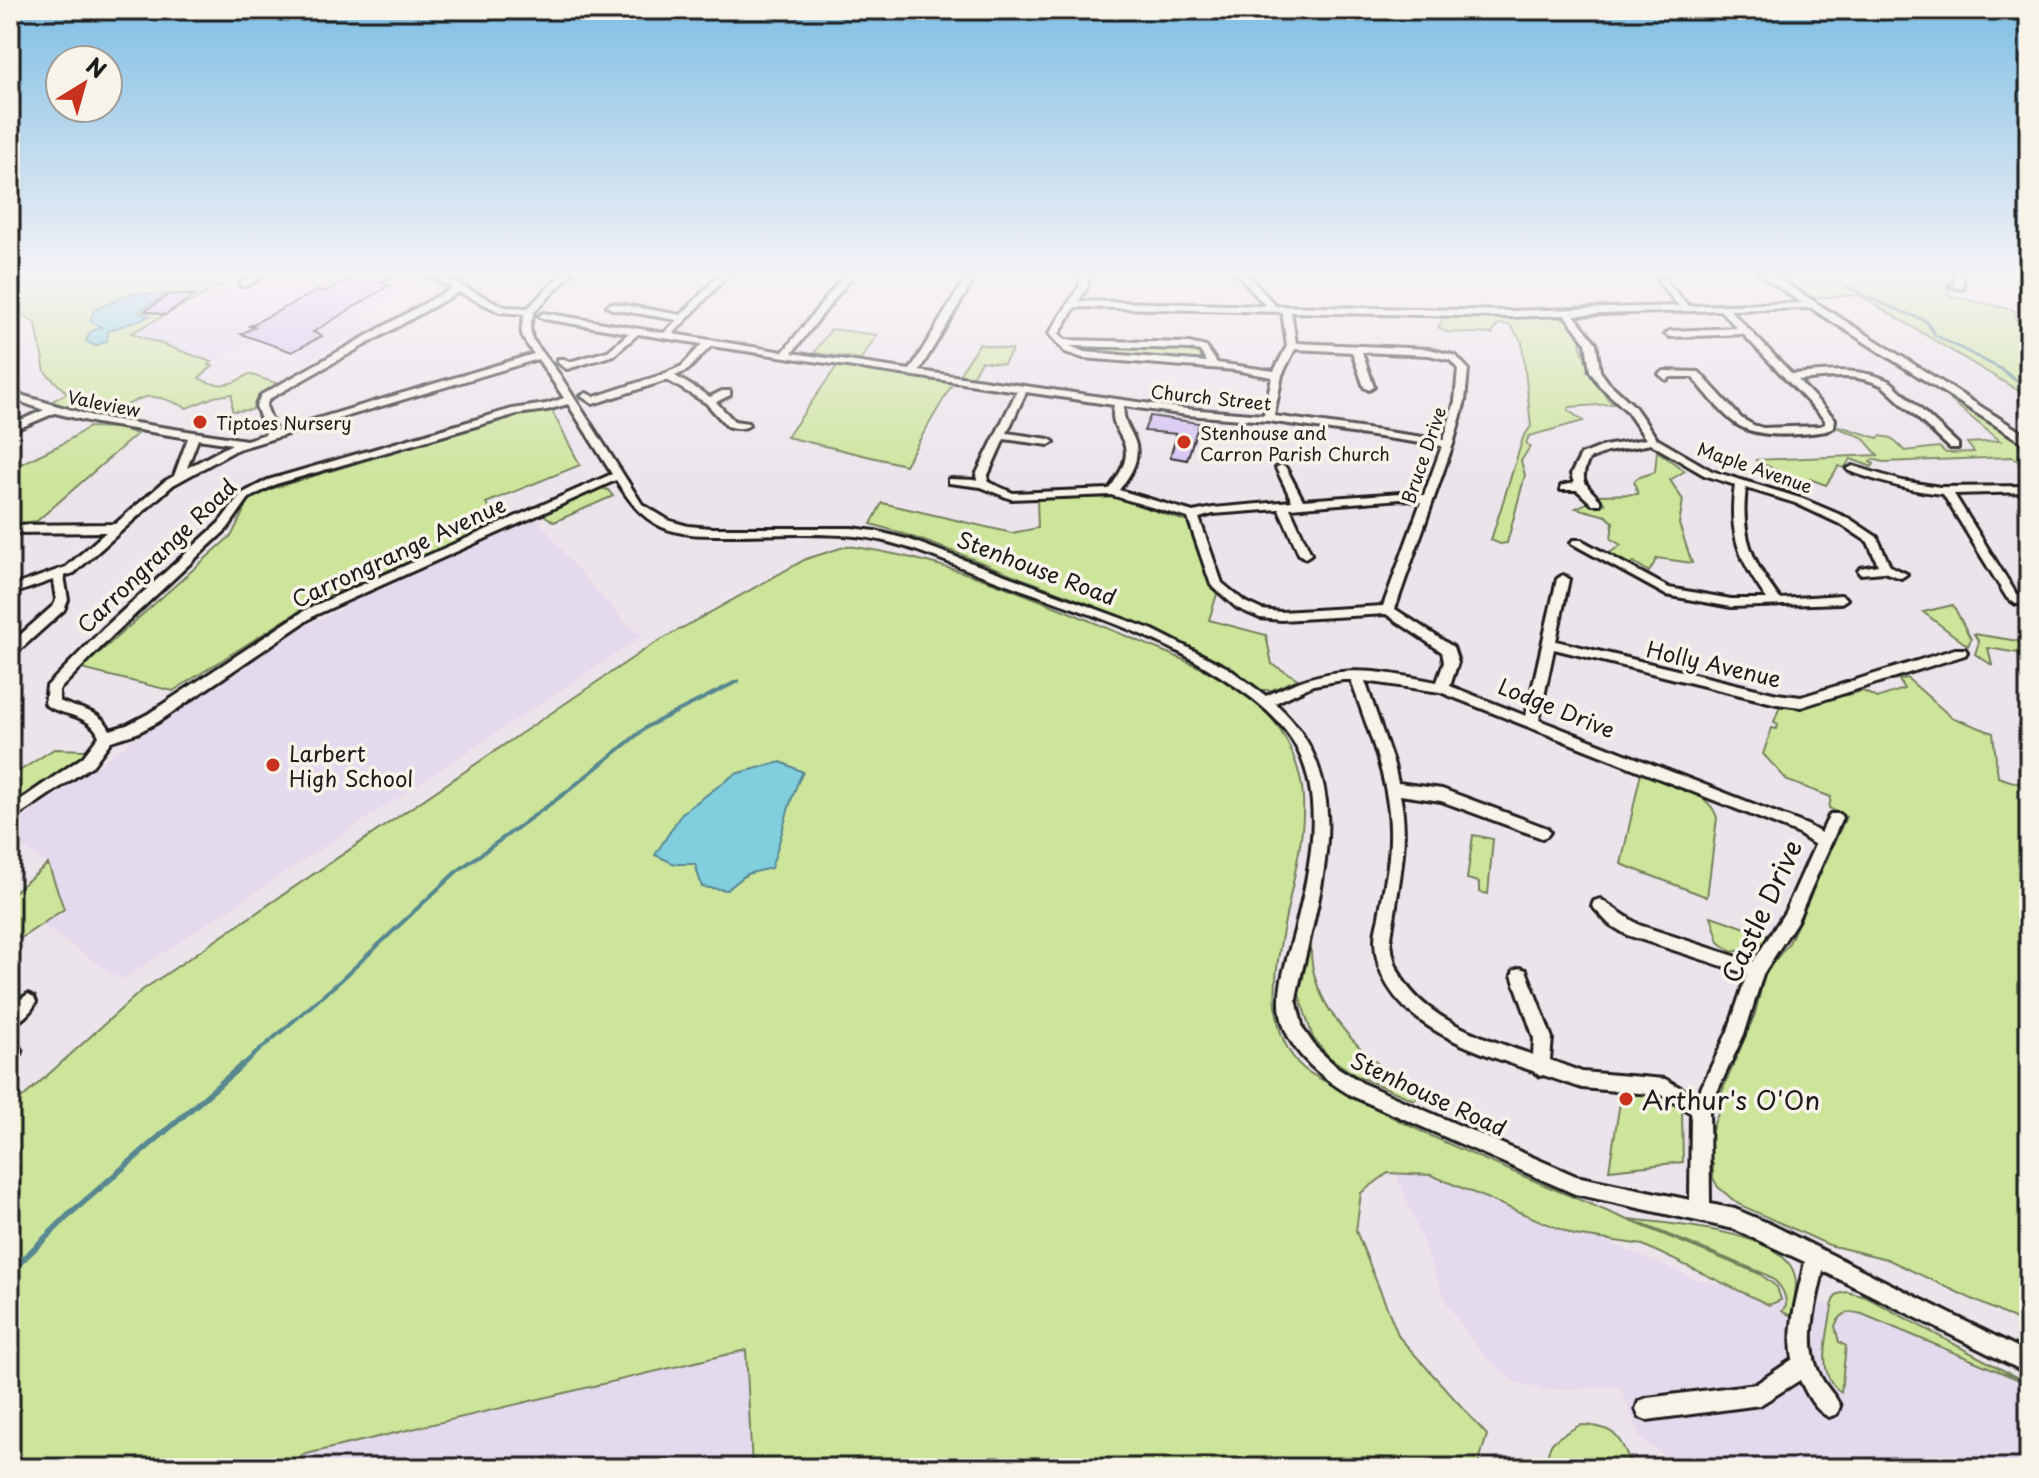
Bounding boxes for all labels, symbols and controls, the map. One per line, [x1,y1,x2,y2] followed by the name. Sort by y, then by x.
[44,44,124,124] north arrow
[80,48,114,85] text: N
[1149,377,1273,417] street label: Church Street
[65,383,143,423] street label: Valeview
[1394,403,1452,507] street label: Bruce Drive
[216,409,352,436] place label: Tiptoes Nursery
[191,413,209,431] marker: Tiptoes Nursery
[1200,419,1390,467] place label: Stenhouse and Carron Parish Church
[1175,433,1193,451] marker: Stenhouse and Carron Parish Church
[1694,435,1816,499] street label: Maple Avenue
[69,470,243,640] street label: Carrongrange Road
[286,487,510,615] street label: Carrongrange Avenue
[952,521,1122,613] street label: Stenhouse Road
[1643,631,1785,695] street label: Holly Avenue
[1494,669,1620,745] street label: Lodge Drive
[289,736,413,794] place label: Larbert High School
[264,756,282,774] marker: Larbert High School
[1711,833,1811,989] street label: Castle Drive
[1346,1042,1512,1144] street label: Stenhouse Road
[1642,1080,1820,1119] place label: Arthur's O'On
[1617,1090,1635,1108] marker: Arthur's O'On

